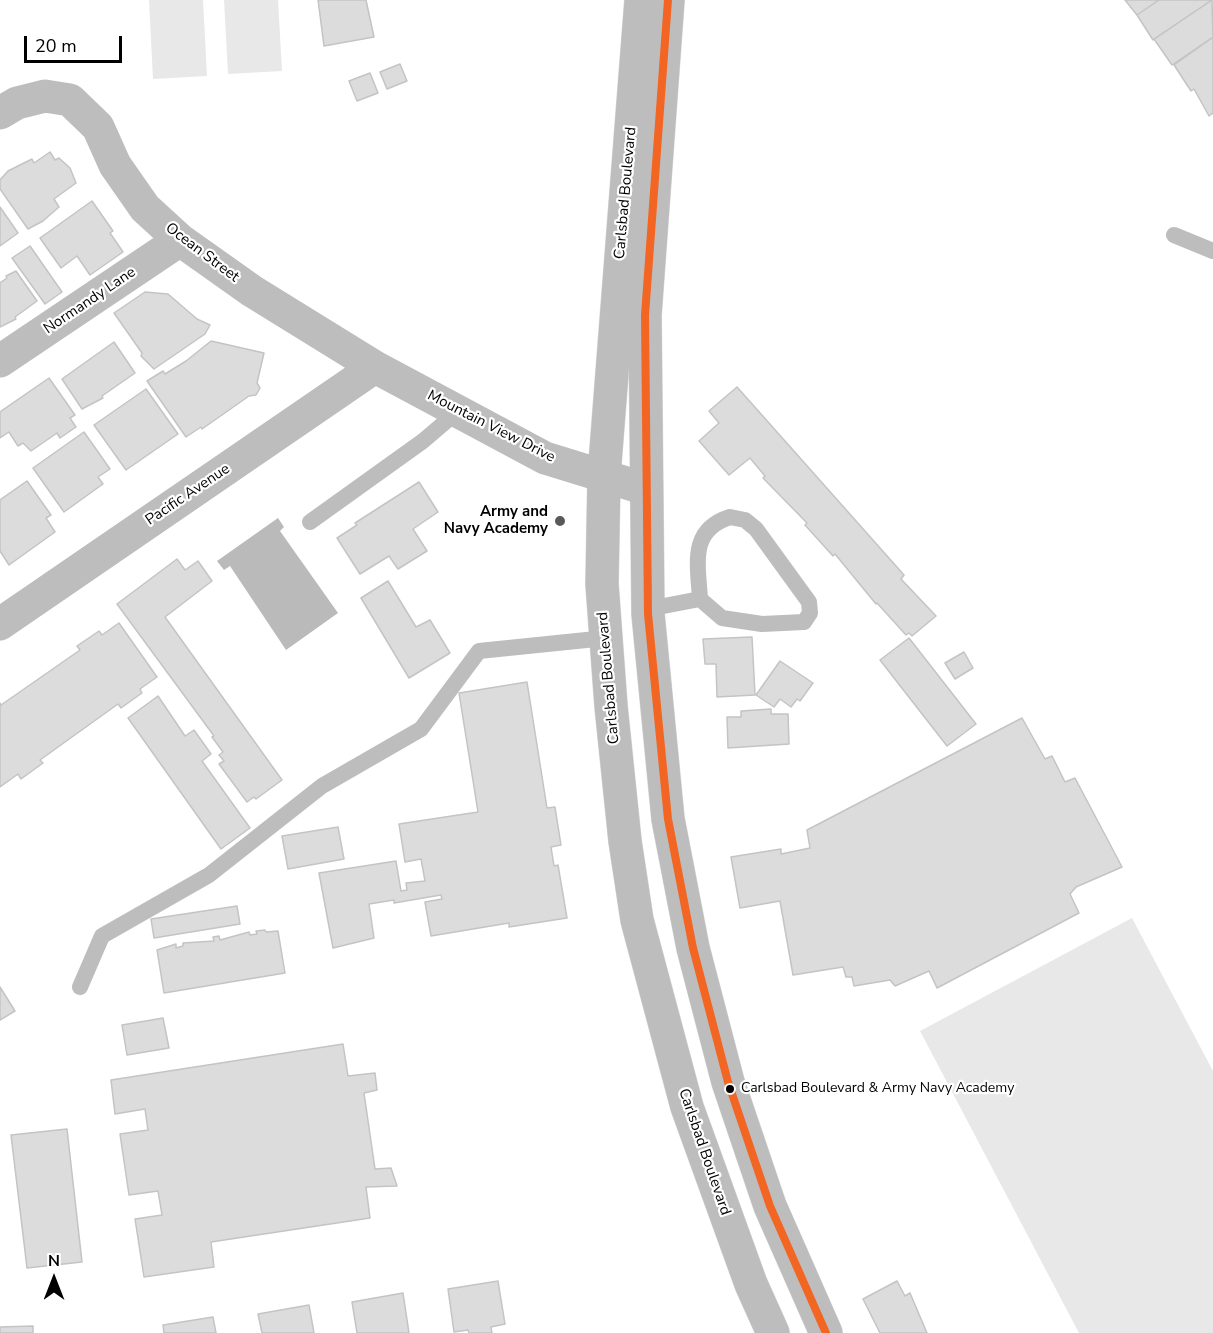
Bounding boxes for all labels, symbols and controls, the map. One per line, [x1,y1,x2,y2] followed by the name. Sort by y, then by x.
[27,24,124,62] scale bar
[35,34,77,58] text: 20 m
[611,126,641,260] street label: Carlsbad Boulevard
[162,219,242,287] street label: Ocean Street
[41,264,139,338] street label: Normandy Lane
[424,387,558,467] street label: Mountain View Drive
[142,460,234,530] street label: Pacific Avenue
[444,503,548,538] place label: Army and Navy Academy
[553,514,567,528] marker: Army and Navy Academy
[594,611,624,745] street label: Carlsbad Boulevard
[741,1081,1014,1097] place label: Carlsbad Boulevard & Army Navy Academy
[724,1083,736,1095] marker: Carlsbad Boulevard & Army Navy Academy
[674,1086,734,1218] street label: Carlsbad Boulevard
[24,1249,84,1309] north arrow
[48,1250,60,1272] text: N

